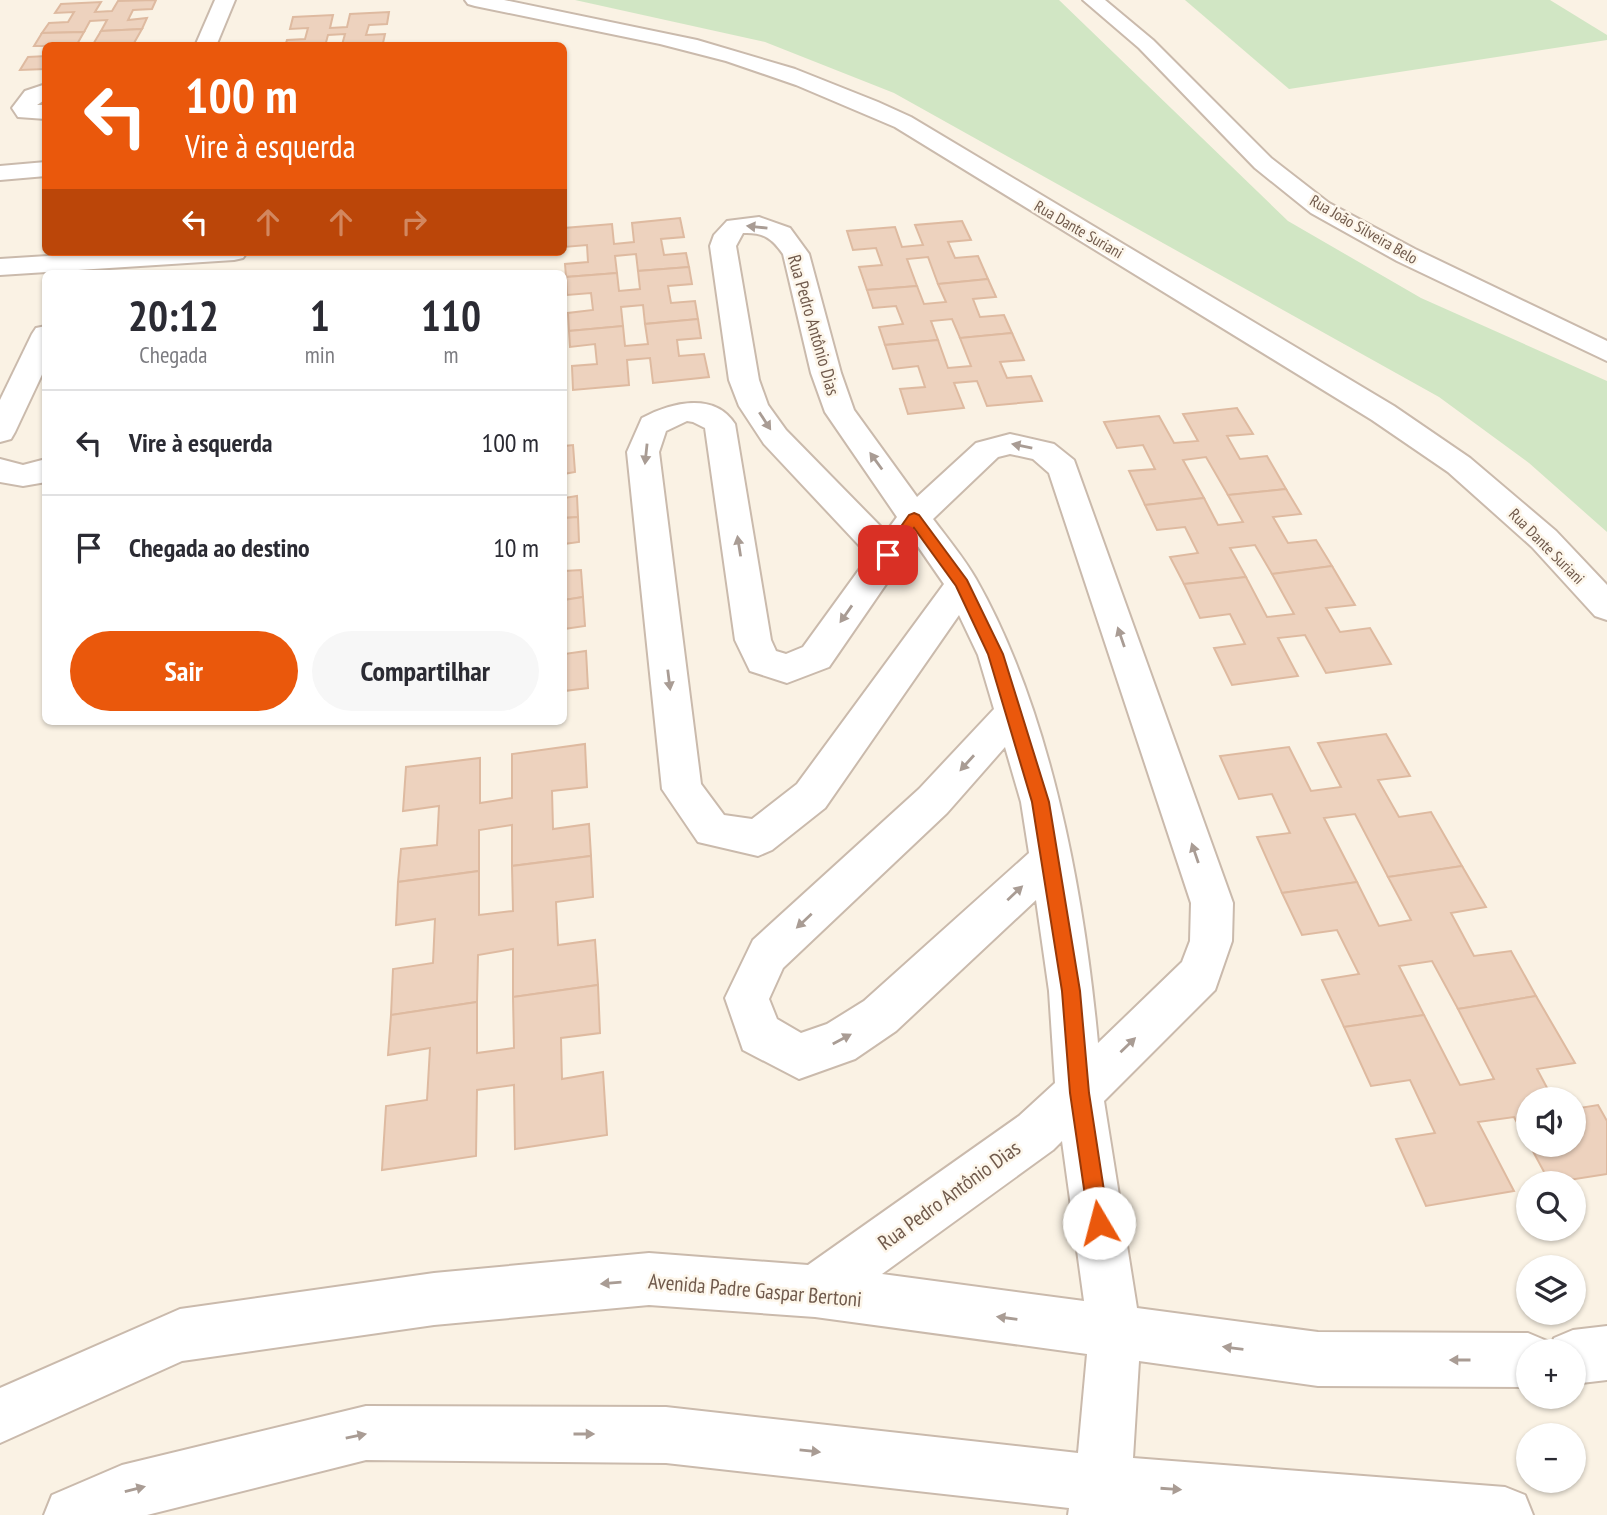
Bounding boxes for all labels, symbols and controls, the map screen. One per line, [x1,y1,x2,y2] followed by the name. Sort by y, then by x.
[185,63,298,127] text: 100 m
[70,70,161,161] icon: left
[185,125,356,167] text: Vire à esquerda
[1307,190,1422,268] street label: Rua João Silveira Belo
[1031,196,1127,262] street label: Rua Dante Suriani
[176,203,214,241] icon: left
[249,203,287,241] icon: ahead
[322,203,360,241] icon: ahead
[395,203,433,241] icon: right
[746,222,768,233] one-way arrow
[783,252,845,398] street label: Rua Pedro Antônio Dias
[128,288,219,343] text: 20:12
[310,288,330,343] text: 1
[421,288,481,343] text: 110
[139,340,208,369] text: Chegada
[305,340,335,369] text: min
[443,340,458,369] text: m
[758,412,771,431] one-way arrow
[70,424,108,462] icon: left
[129,426,272,459] text: Vire à esquerda
[481,426,539,459] text: 100 m
[1011,441,1033,452] one-way arrow
[640,443,651,465] one-way arrow
[870,452,884,470] one-way arrow
[1505,504,1589,588] street label: Rua Dante Suriani
[858,525,918,585] pin
[70,529,108,567] icon: arrive
[129,531,310,564] text: Chegada ao destino
[493,531,539,564] text: 10 m
[733,535,744,557] one-way arrow
[869,536,907,574] icon: arrive
[840,605,854,623] one-way arrow
[1115,627,1126,648] one-way arrow
[70,631,298,711] button: Sair
[312,631,539,711] button: Compartilhar
[664,669,675,691] one-way arrow
[960,754,976,771] one-way arrow
[1189,842,1200,863] one-way arrow
[1006,885,1023,901] one-way arrow
[795,913,813,929] one-way arrow
[832,1034,852,1045] one-way arrow
[1120,1037,1137,1054] one-way arrow
[1516,1087,1586,1493] map controls
[1516,1087,1586,1157] button: sound
[872,1134,1026,1256] street label: Rua Pedro Antônio Dias
[1516,1171,1586,1241] button: search
[1062,1186,1136,1260] position arrow
[1516,1255,1586,1325] button: layers
[647,1267,863,1313] street label: Avenida Padre Gaspar Bertoni
[599,1278,621,1289] one-way arrow
[996,1312,1018,1323] one-way arrow
[1516,1339,1586,1409] button: +
[1222,1342,1244,1353] one-way arrow
[1448,1354,1470,1366] one-way arrow
[1516,1423,1586,1493] button: −
[573,1429,595,1440] one-way arrow
[345,1430,367,1441] one-way arrow
[799,1446,821,1457] one-way arrow
[124,1484,146,1495] one-way arrow
[1160,1484,1182,1495] one-way arrow

